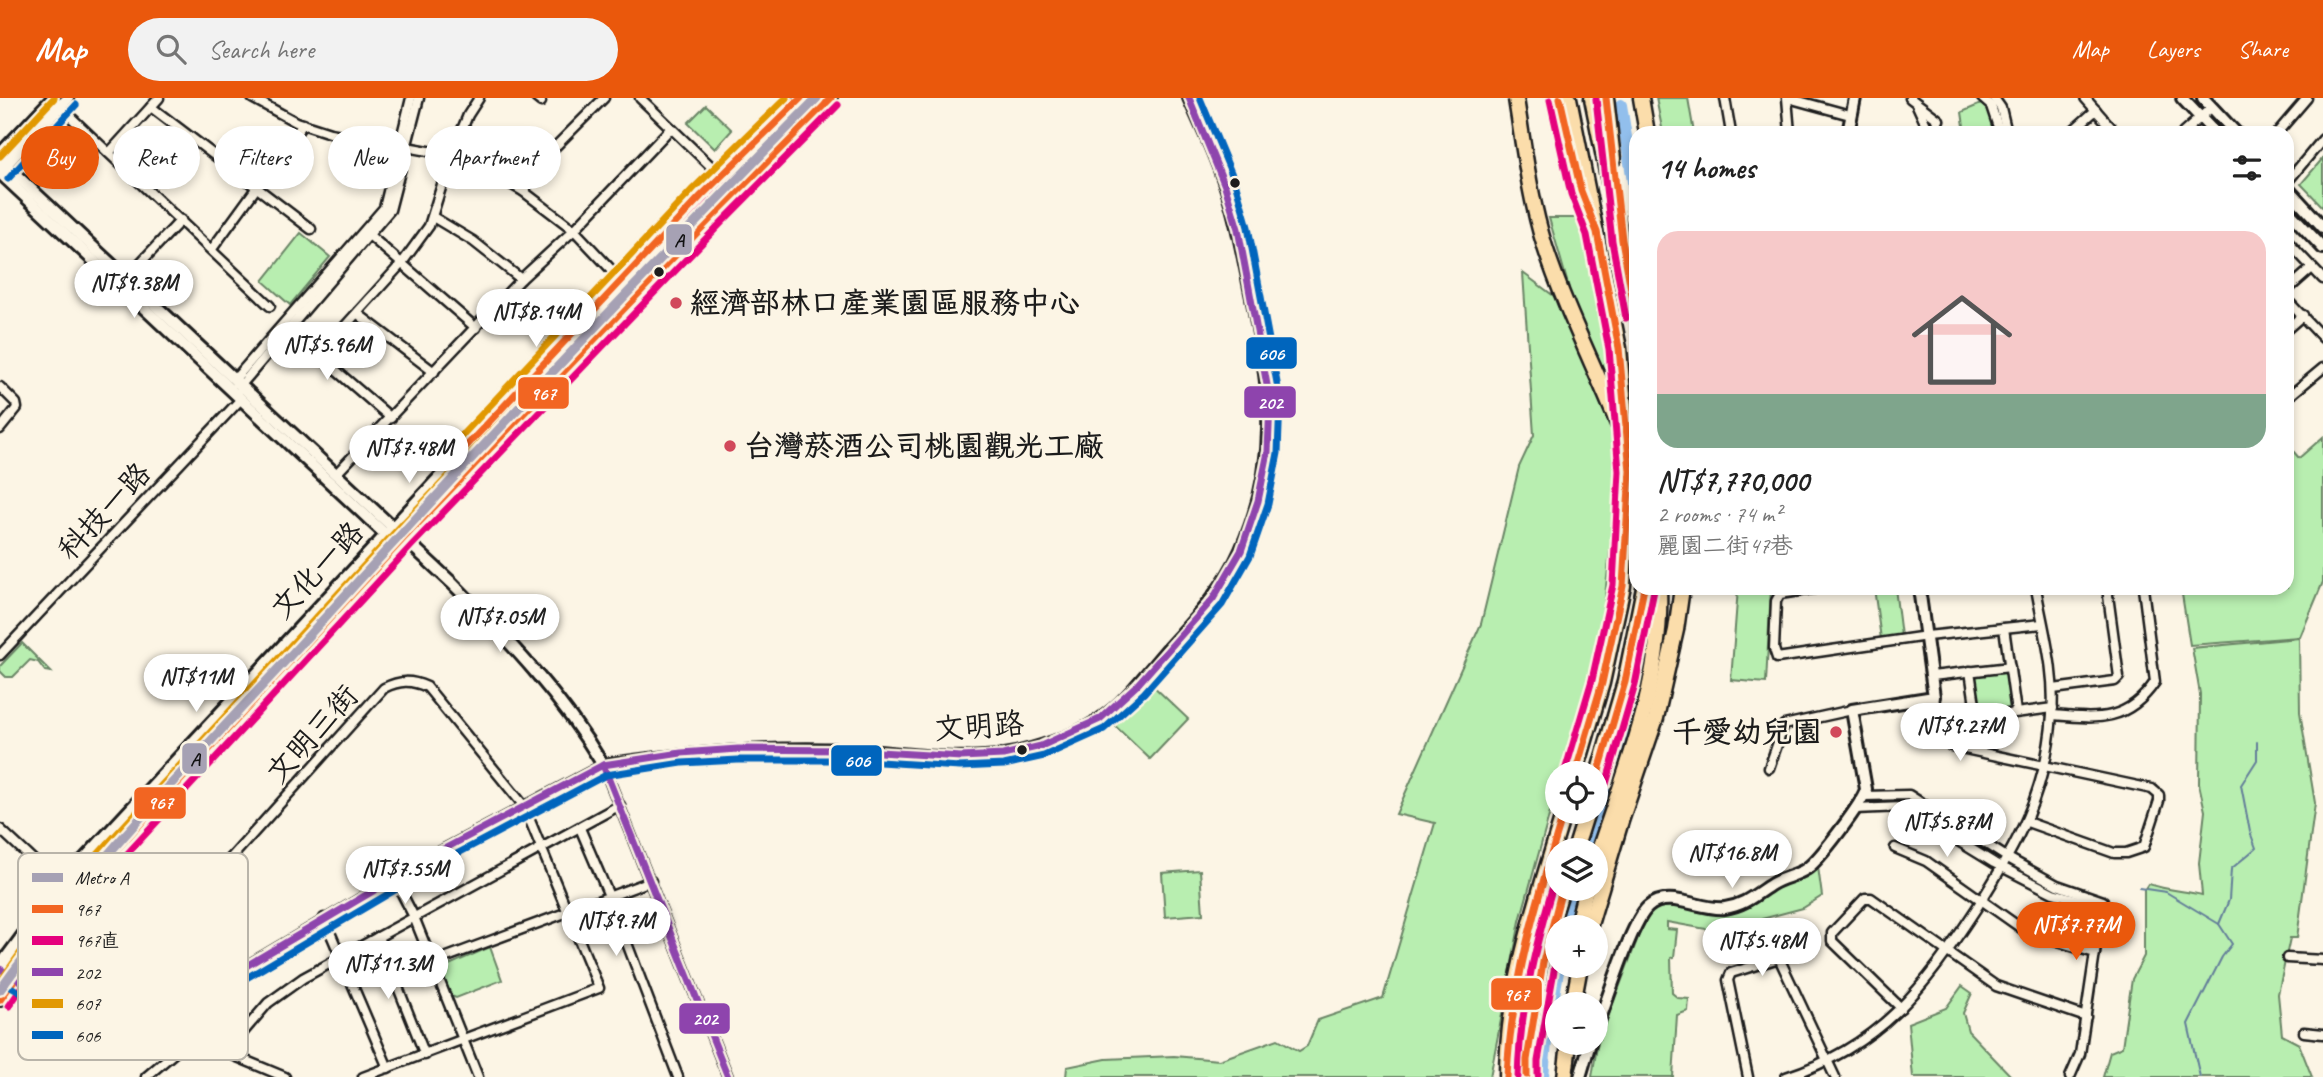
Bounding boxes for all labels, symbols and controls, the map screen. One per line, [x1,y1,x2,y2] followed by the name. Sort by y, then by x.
[128,18,618,81] search box
[35,28,86,70] text: Map
[152,30,190,68] icon: search
[208,33,314,66] text: Search here
[2072,34,2109,64] text: Map
[2147,34,2200,64] text: Layers
[2238,34,2288,64] text: Share
[21,126,99,189] chip: Buy
[113,126,200,189] chip: Rent
[214,126,314,189] chip: Filters
[328,126,411,189] chip: New
[425,126,561,189] chip: Apartment
[1657,149,1755,187] text: 14 homes
[2228,149,2266,187] icon: filters
[1228,176,1242,190] unlabelled marker
[665,223,693,256] line badge: A
[674,228,685,252] text: A
[62,260,206,320] pin: NT$9.38M
[652,265,666,279] unlabelled marker
[90,268,178,297] text: NT$9.38M
[1899,277,2025,403] icon: home
[690,284,1080,322] place label: 經濟部林口產業園區服務中心
[464,289,608,349] pin: NT$8.14M
[668,295,684,311] marker: 經濟部林口產業園區服務中心
[492,297,580,326] text: NT$8.14M
[255,322,399,382] pin: NT$5.96M
[283,330,371,359] text: NT$5.96M
[1245,336,1298,370] line badge: 606
[1258,342,1286,366] text: 606
[517,376,570,410] line badge: 967
[530,382,558,406] text: 967
[1243,385,1297,419] line badge: 202
[1257,391,1285,415] text: 202
[337,426,481,485] pin: NT$7.48M
[744,427,1104,465] place label: 台灣菸酒公司桃園觀光工廠
[365,433,453,462] text: NT$7.48M
[722,438,738,454] marker: 台灣菸酒公司桃園觀光工廠
[49,454,159,568] street label: 科技一路
[1657,462,1809,500] text: NT$7,770,000
[1657,500,1781,529] text: 2 rooms · 74 m²
[262,513,372,627] street label: 文化一路
[1657,531,1793,560] text: 麗園二街47巷
[428,594,572,654] pin: NT$7.05M
[456,602,544,631] text: NT$7.05M
[139,654,253,714] pin: NT$11M
[160,662,232,691] text: NT$11M
[258,677,366,791] street label: 文明三街
[933,704,1025,748] street label: 文明路
[1888,704,2032,763] pin: NT$9.27M
[1916,711,2004,740] text: NT$9.27M
[1672,713,1822,751] place label: 千愛幼兒園
[1828,724,1844,740] marker: 千愛幼兒園
[181,742,208,775] line badge: A
[1015,743,1029,757] unlabelled marker
[830,744,883,777] line badge: 606
[190,747,201,771] text: A
[844,749,872,773] text: 606
[1545,761,1608,1055] map controls
[1545,761,1608,824] button: locate
[133,786,187,820] line badge: 967
[147,791,175,815] text: 967
[1875,800,2019,859] pin: NT$5.87M
[1903,807,1991,836] text: NT$5.87M
[1660,830,1804,890] pin: NT$16.8M
[1545,838,1608,901] button: layers
[1688,838,1776,867] text: NT$16.8M
[333,846,477,906] pin: NT$7.55M
[18,853,248,1060] legend
[362,854,448,883] text: NT$7.55M
[75,866,130,890] text: Metro A
[75,898,102,922] text: 967
[551,898,681,958] pin: NT$9.7M
[2004,902,2148,962] pin: NT$7.77M
[578,906,654,935] text: NT$9.7M
[2032,910,2120,939] text: NT$7.77M
[1545,915,1608,978] button: +
[1690,918,1834,978] pin: NT$5.48M
[1718,926,1806,955] text: NT$5.48M
[75,929,120,953] text: 967直
[316,942,460,1001] pin: NT$11.3M
[344,949,432,978] text: NT$11.3M
[75,961,102,985] text: 202
[1490,977,1543,1011] line badge: 967
[1503,983,1531,1007] text: 967
[75,992,102,1016] text: 607
[1545,992,1608,1055] button: −
[678,1002,731,1035] line badge: 202
[692,1007,720,1031] text: 202
[75,1024,102,1048] text: 606

